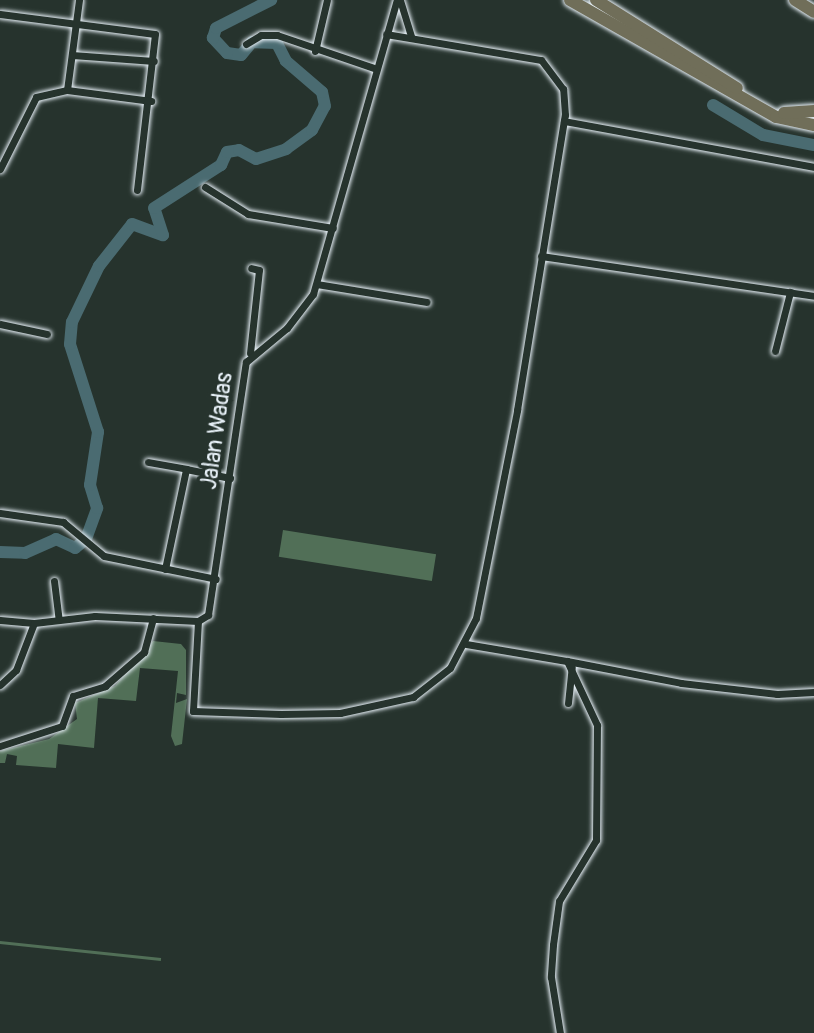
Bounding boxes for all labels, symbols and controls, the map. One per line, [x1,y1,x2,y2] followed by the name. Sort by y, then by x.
[195,371,239,491] street label: Jalan Wadas

